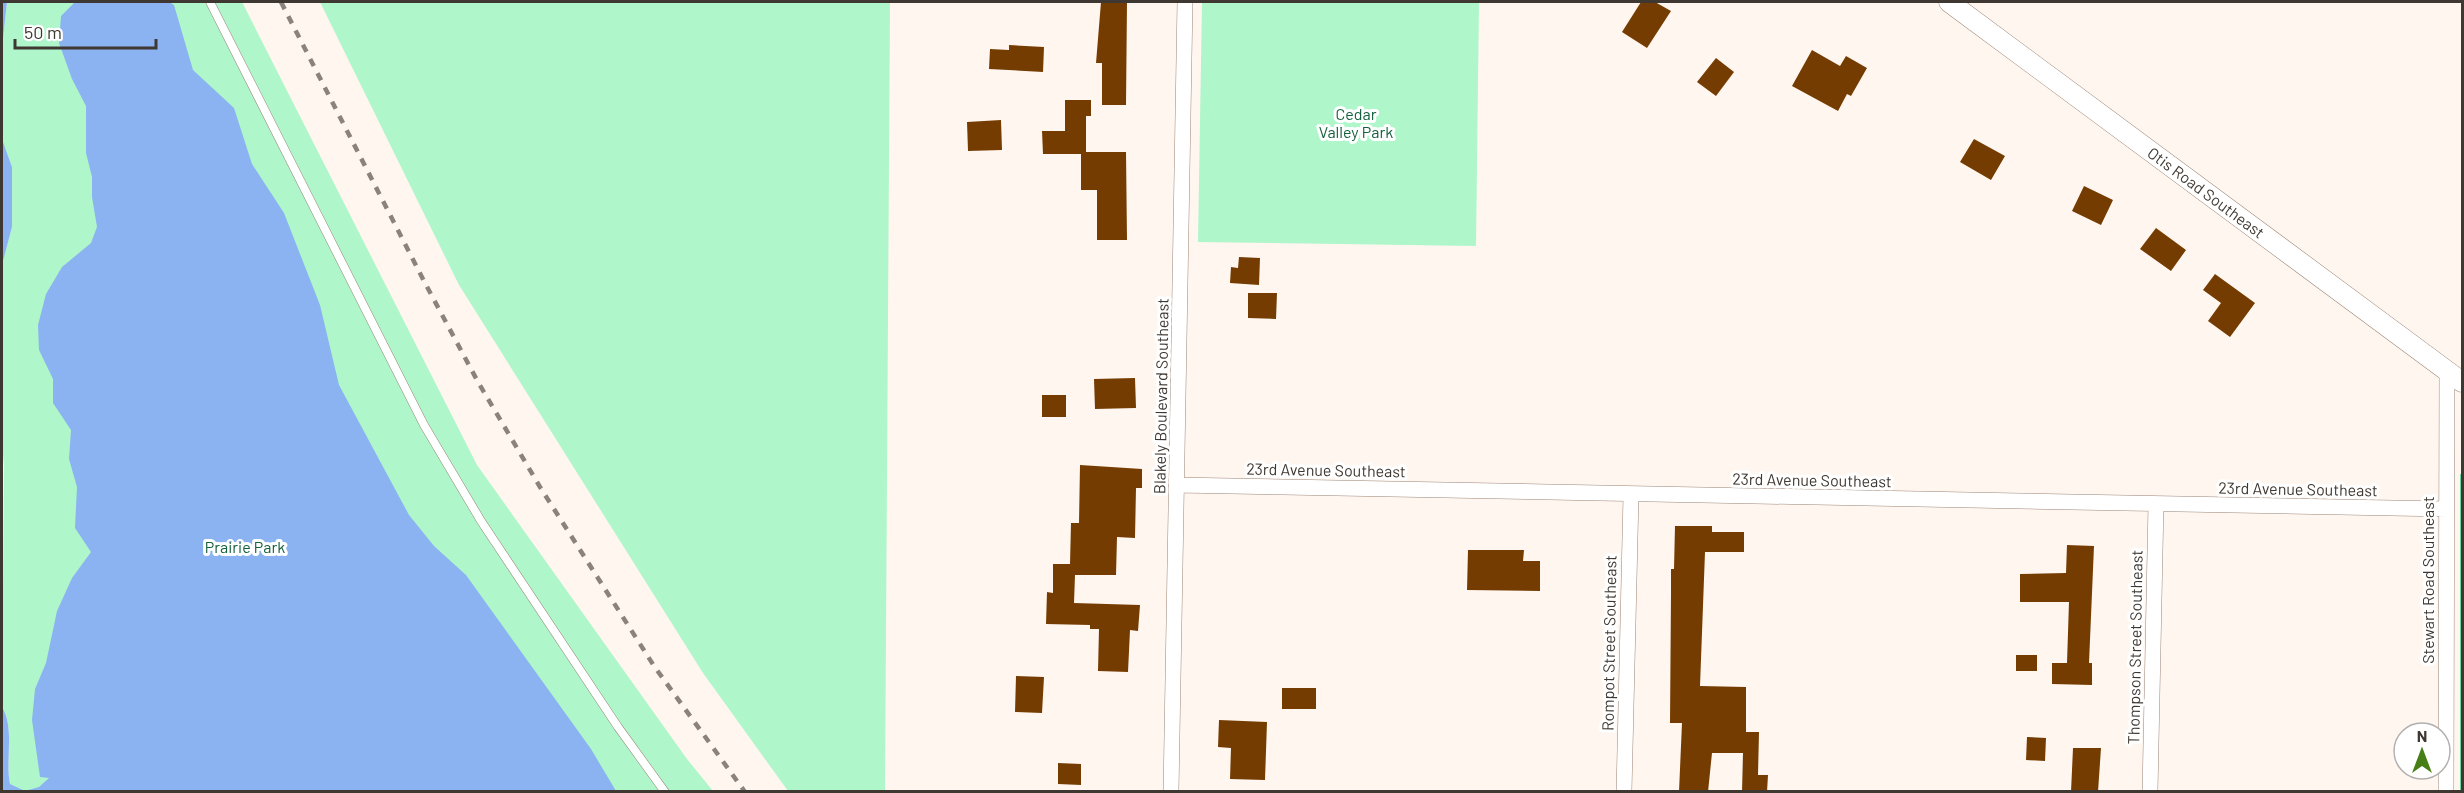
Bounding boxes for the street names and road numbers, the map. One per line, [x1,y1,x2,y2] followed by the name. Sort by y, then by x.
[2144,143,2269,242] street label: Otis Road Southeast
[1149,298,1172,494] street label: Blakely Boulevard Southeast
[1246,459,1406,480] street label: 23rd Avenue Southeast
[1732,469,1892,490] street label: 23rd Avenue Southeast
[2218,478,2378,499] street label: 23rd Avenue Southeast
[2418,496,2437,664] street label: Stewart Road Southeast
[2123,550,2146,744] street label: Thompson Street Southeast
[1597,555,1620,731] street label: Rompot Street Southeast

